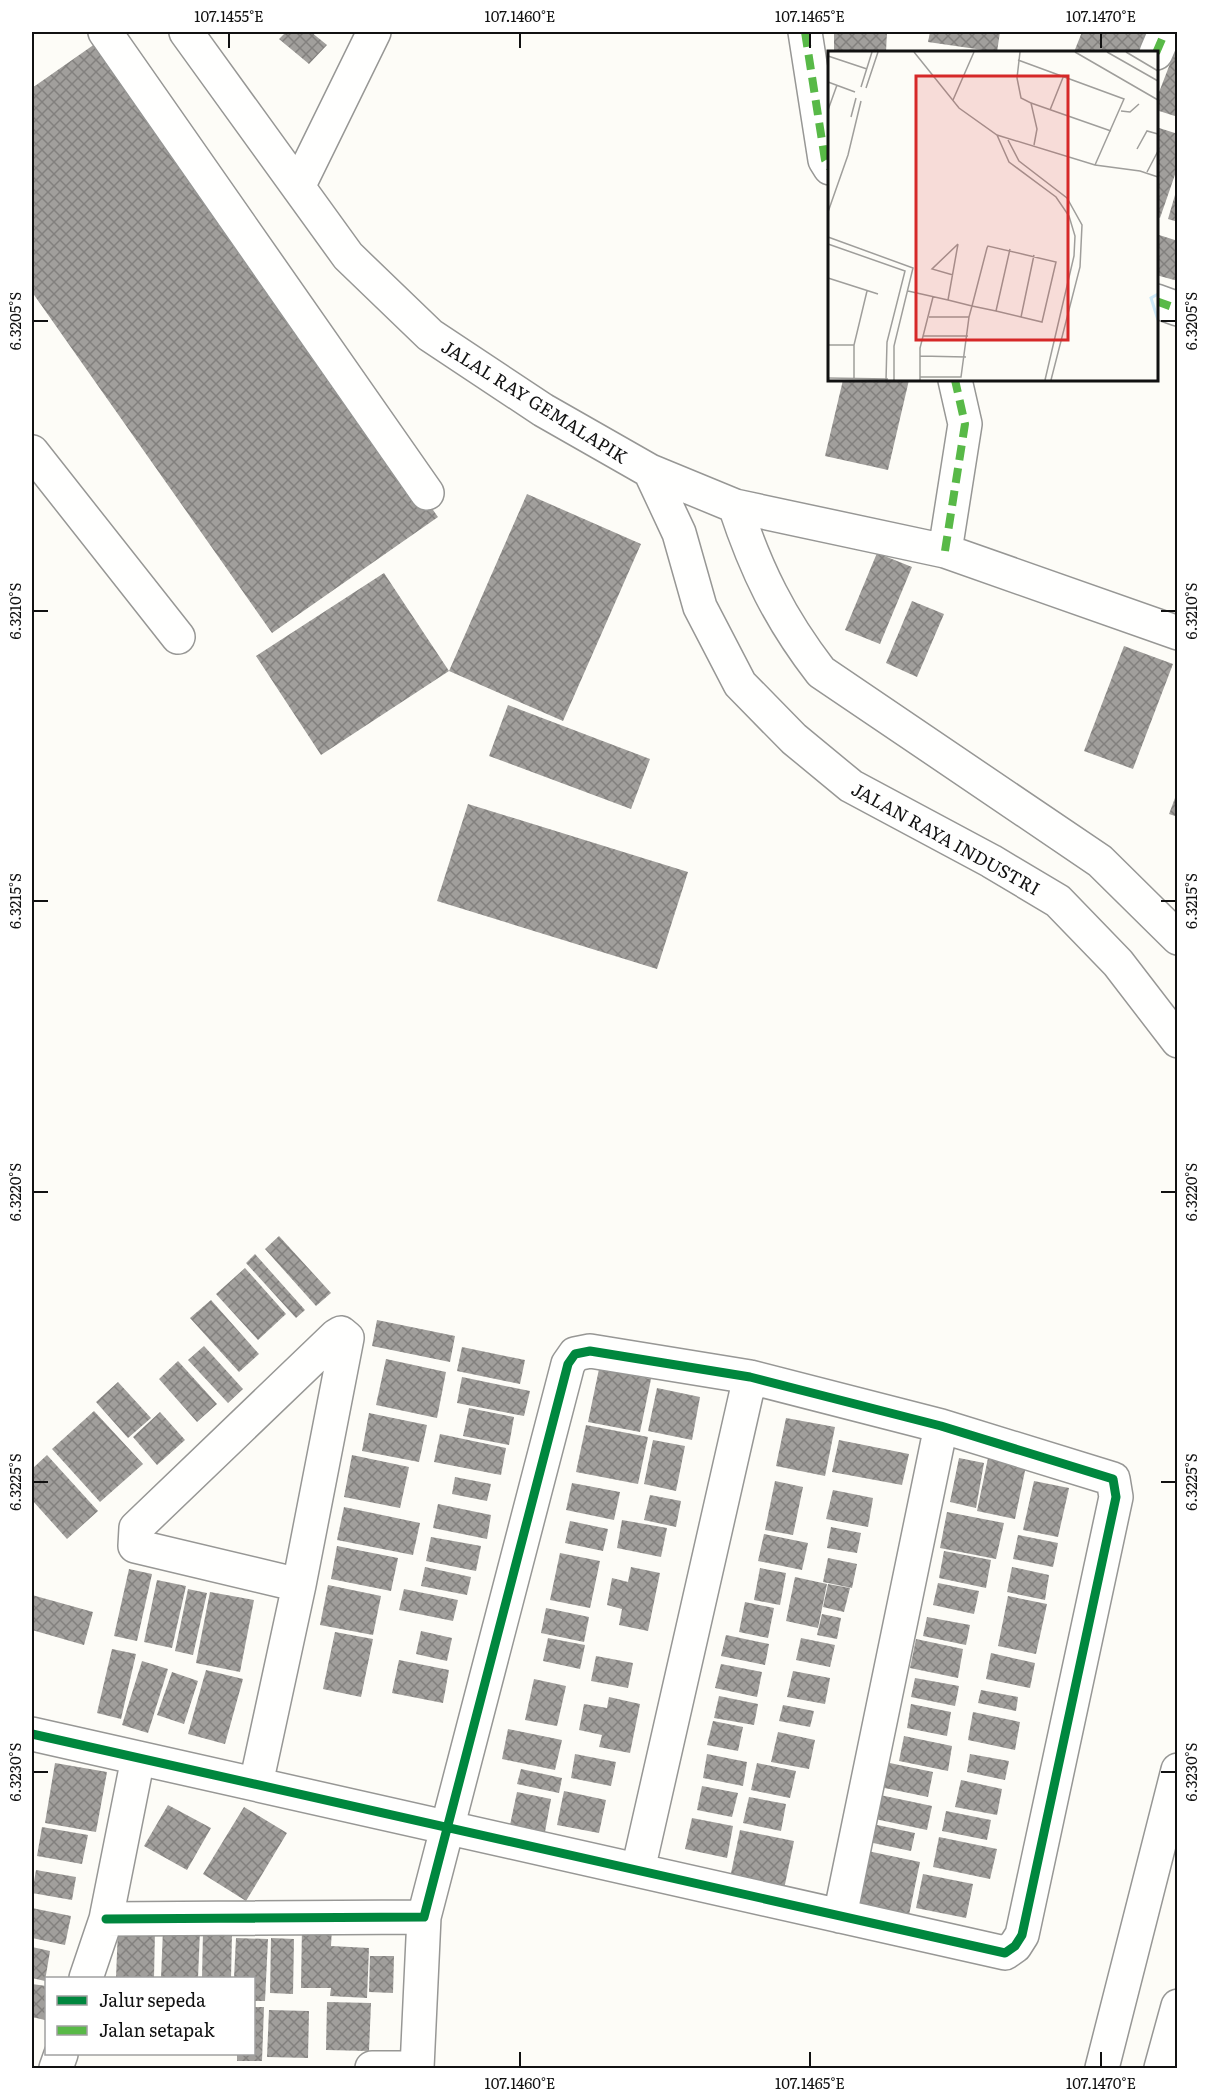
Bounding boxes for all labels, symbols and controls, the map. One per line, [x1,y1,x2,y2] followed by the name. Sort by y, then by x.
[194,4,264,27] text: 107.1455°E
[485,4,555,27] text: 107.1460°E
[775,4,845,27] text: 107.1465°E
[1066,4,1136,27] text: 107.1470°E
[828,51,1158,381] inset map
[3,292,26,350] text: 6.3205°S
[1179,292,1202,350] text: 6.3205°S
[437,333,634,470] street label: JALAL RAY GEMALAPIK
[3,582,26,640] text: 6.3210°S
[1179,582,1202,640] text: 6.3210°S
[847,775,1045,901] street label: JALAN RAYA INDUSTRI
[3,873,26,929] text: 6.3215°S
[1179,873,1202,929] text: 6.3215°S
[3,1163,26,1221] text: 6.3220°S
[1179,1163,1202,1221] text: 6.3220°S
[3,1453,26,1511] text: 6.3225°S
[1179,1453,1202,1511] text: 6.3225°S
[3,1742,26,1802] text: 6.3230°S
[1179,1742,1202,1802] text: 6.3230°S
[45,1977,255,2055] legend
[99,1986,206,2013] text: Jalur sepeda
[99,2016,216,2043] text: Jalan setapak
[485,2071,555,2094] text: 107.1460°E
[775,2071,845,2094] text: 107.1465°E
[1066,2071,1136,2094] text: 107.1470°E

